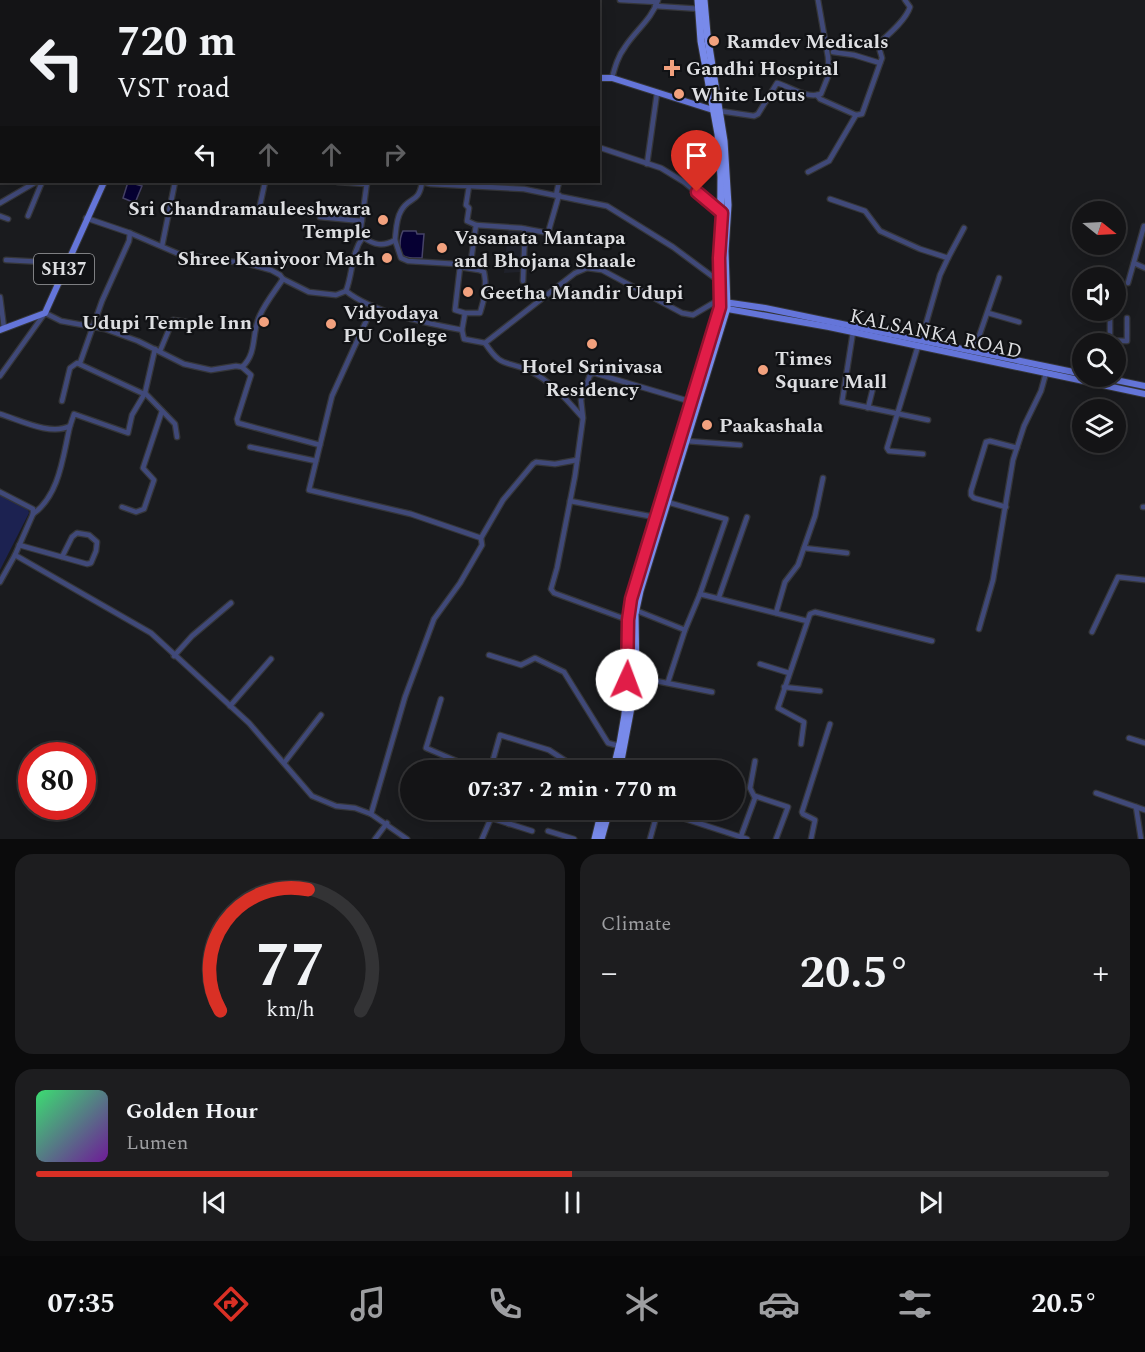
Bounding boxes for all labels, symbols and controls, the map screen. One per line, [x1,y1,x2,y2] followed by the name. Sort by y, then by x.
[117,11,236,74] text: 720 m
[18,24,96,102] icon: left
[726,27,889,57] place label: Ramdev Medicals
[707,34,721,48] marker: Ramdev Medicals
[686,54,839,84] place label: Gandhi Hospital
[663,59,681,77] marker: Gandhi Hospital
[117,68,230,110] text: VST road
[691,80,806,110] place label: White Lotus
[672,87,686,101] marker: White Lotus
[671,130,722,192] pin
[189,138,222,171] icon: left
[252,138,285,171] icon: ahead
[315,138,348,171] icon: ahead
[378,138,411,171] icon: right
[680,139,713,172] icon: arrive
[128,194,372,247] place label: Sri Chandramauleeshwara Temple
[1072,201,1126,255] north arrow
[1072,201,1126,453] map controls
[376,213,390,227] marker: Sri Chandramauleeshwara Temple
[454,223,636,276] place label: Vasanata Mantapa and Bhojana Shaale
[435,241,449,255] marker: Vasanata Mantapa and Bhojana Shaale
[177,244,375,274] place label: Shree Kaniyoor Math
[380,251,394,265] marker: Shree Kaniyoor Math
[34,254,94,284] road number: SH37
[1072,267,1126,321] button: sound
[480,278,683,308] place label: Geetha Mandir Udupi
[461,285,475,299] marker: Geetha Mandir Udupi
[343,298,447,351] place label: Vidyodaya PU College
[847,301,1025,367] street label: KALSANKA ROAD
[82,308,252,338] place label: Udupi Temple Inn
[257,315,271,329] marker: Udupi Temple Inn
[324,317,338,331] marker: Vidyodaya PU College
[1072,333,1126,387] button: search
[585,337,599,351] marker: Hotel Srinivasa Residency
[775,344,887,397] place label: Times Square Mall
[521,352,663,405] place label: Hotel Srinivasa Residency
[756,363,770,377] marker: Times Square Mall
[1072,399,1126,453] button: layers
[719,411,824,441] place label: Paakashala
[700,418,714,432] marker: Paakashala
[595,648,659,712] position arrow
[18,742,96,820] speed limit sign: 80
[468,773,677,806] text: 07:37 · 2 min · 770 m
[601,909,671,939] text: Climate
[255,919,325,1014] text: 77
[800,939,910,1008] text: 20.5°
[601,948,618,998] text: −
[1092,948,1109,998] text: +
[266,993,314,1026] text: km/h
[126,1095,258,1128] text: Golden Hour
[126,1128,188,1158] text: Lumen
[198,1186,231,1219] icon: previous
[556,1186,589,1219] icon: pause
[914,1186,947,1219] icon: next
[47,1283,115,1325] text: 07:35
[210,1283,252,1325] icon: directions
[347,1283,389,1325] icon: music
[484,1283,526,1325] icon: phone
[621,1283,663,1325] icon: climate
[758,1283,800,1325] icon: car
[894,1283,936,1325] icon: filters
[1031,1283,1097,1325] text: 20.5°

